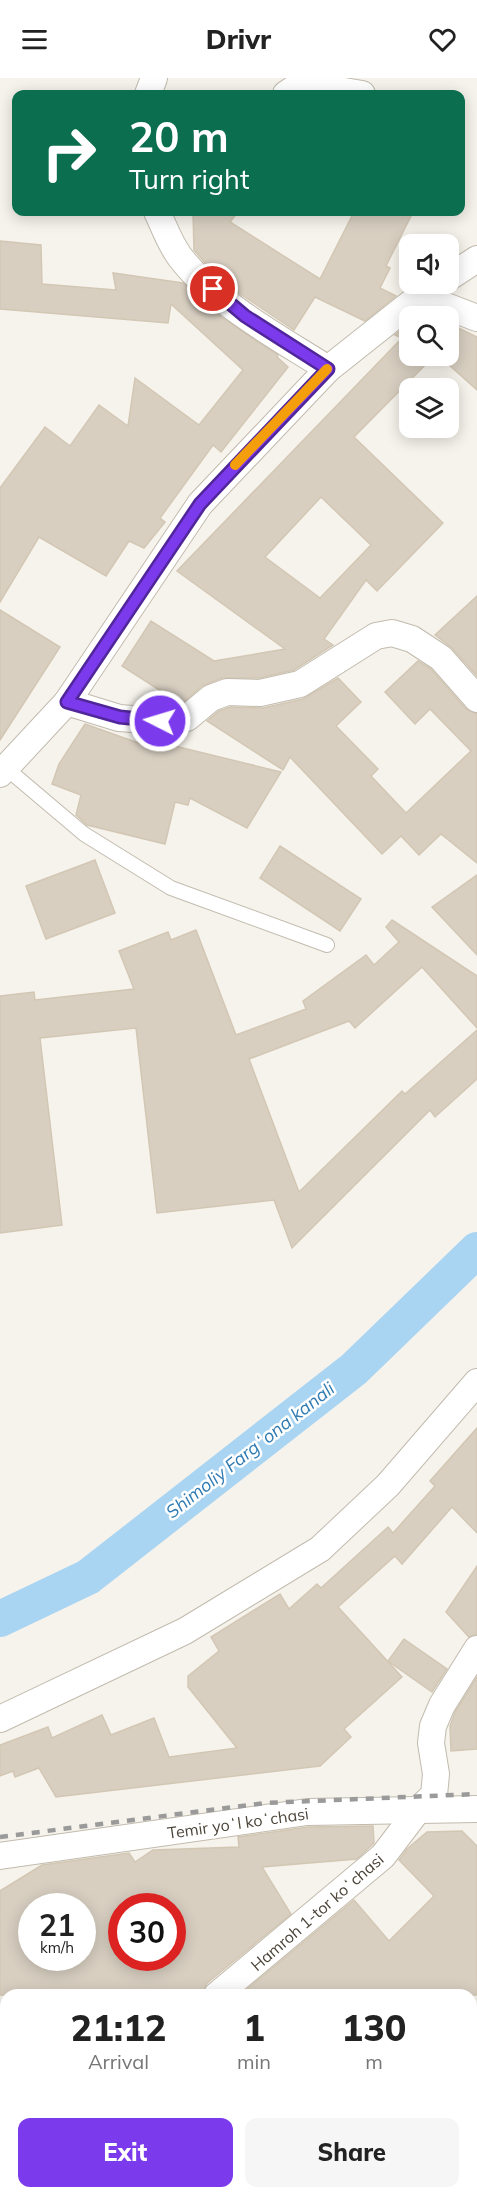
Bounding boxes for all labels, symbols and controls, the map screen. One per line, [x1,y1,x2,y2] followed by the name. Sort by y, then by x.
[206,22,271,56] text: Drivr
[18,23,51,56] icon: menu
[426,23,459,56] icon: heart
[129,110,229,163] text: 20 m
[30,114,108,192] icon: right
[129,162,249,196] text: Turn right
[399,234,459,438] map controls
[399,234,459,294] button: sound
[187,263,238,314] pin
[196,272,229,305] icon: arrive
[399,306,459,366] button: search
[399,378,459,438] button: layers
[128,689,192,753] position arrow
[161,1376,340,1523] water label: Shimoliy Fargʻona kanali
[166,1803,310,1843] street label: Temir yoʻl koʻchasi
[247,1849,387,1975] street label: Hamroh 1-tor koʻchasi
[108,1893,186,1971] speed limit sign: 30
[39,1906,75,1944] text: 21
[40,1938,74,1957] text: km/h
[71,2005,166,2050] text: 21:12
[243,2005,265,2050] text: 1
[342,2005,406,2050] text: 130
[88,2049,149,2074] text: Arrival
[237,2049,271,2074] text: min
[365,2049,383,2074] text: m
[18,2118,233,2187] button: Exit
[245,2118,459,2187] button: Share

